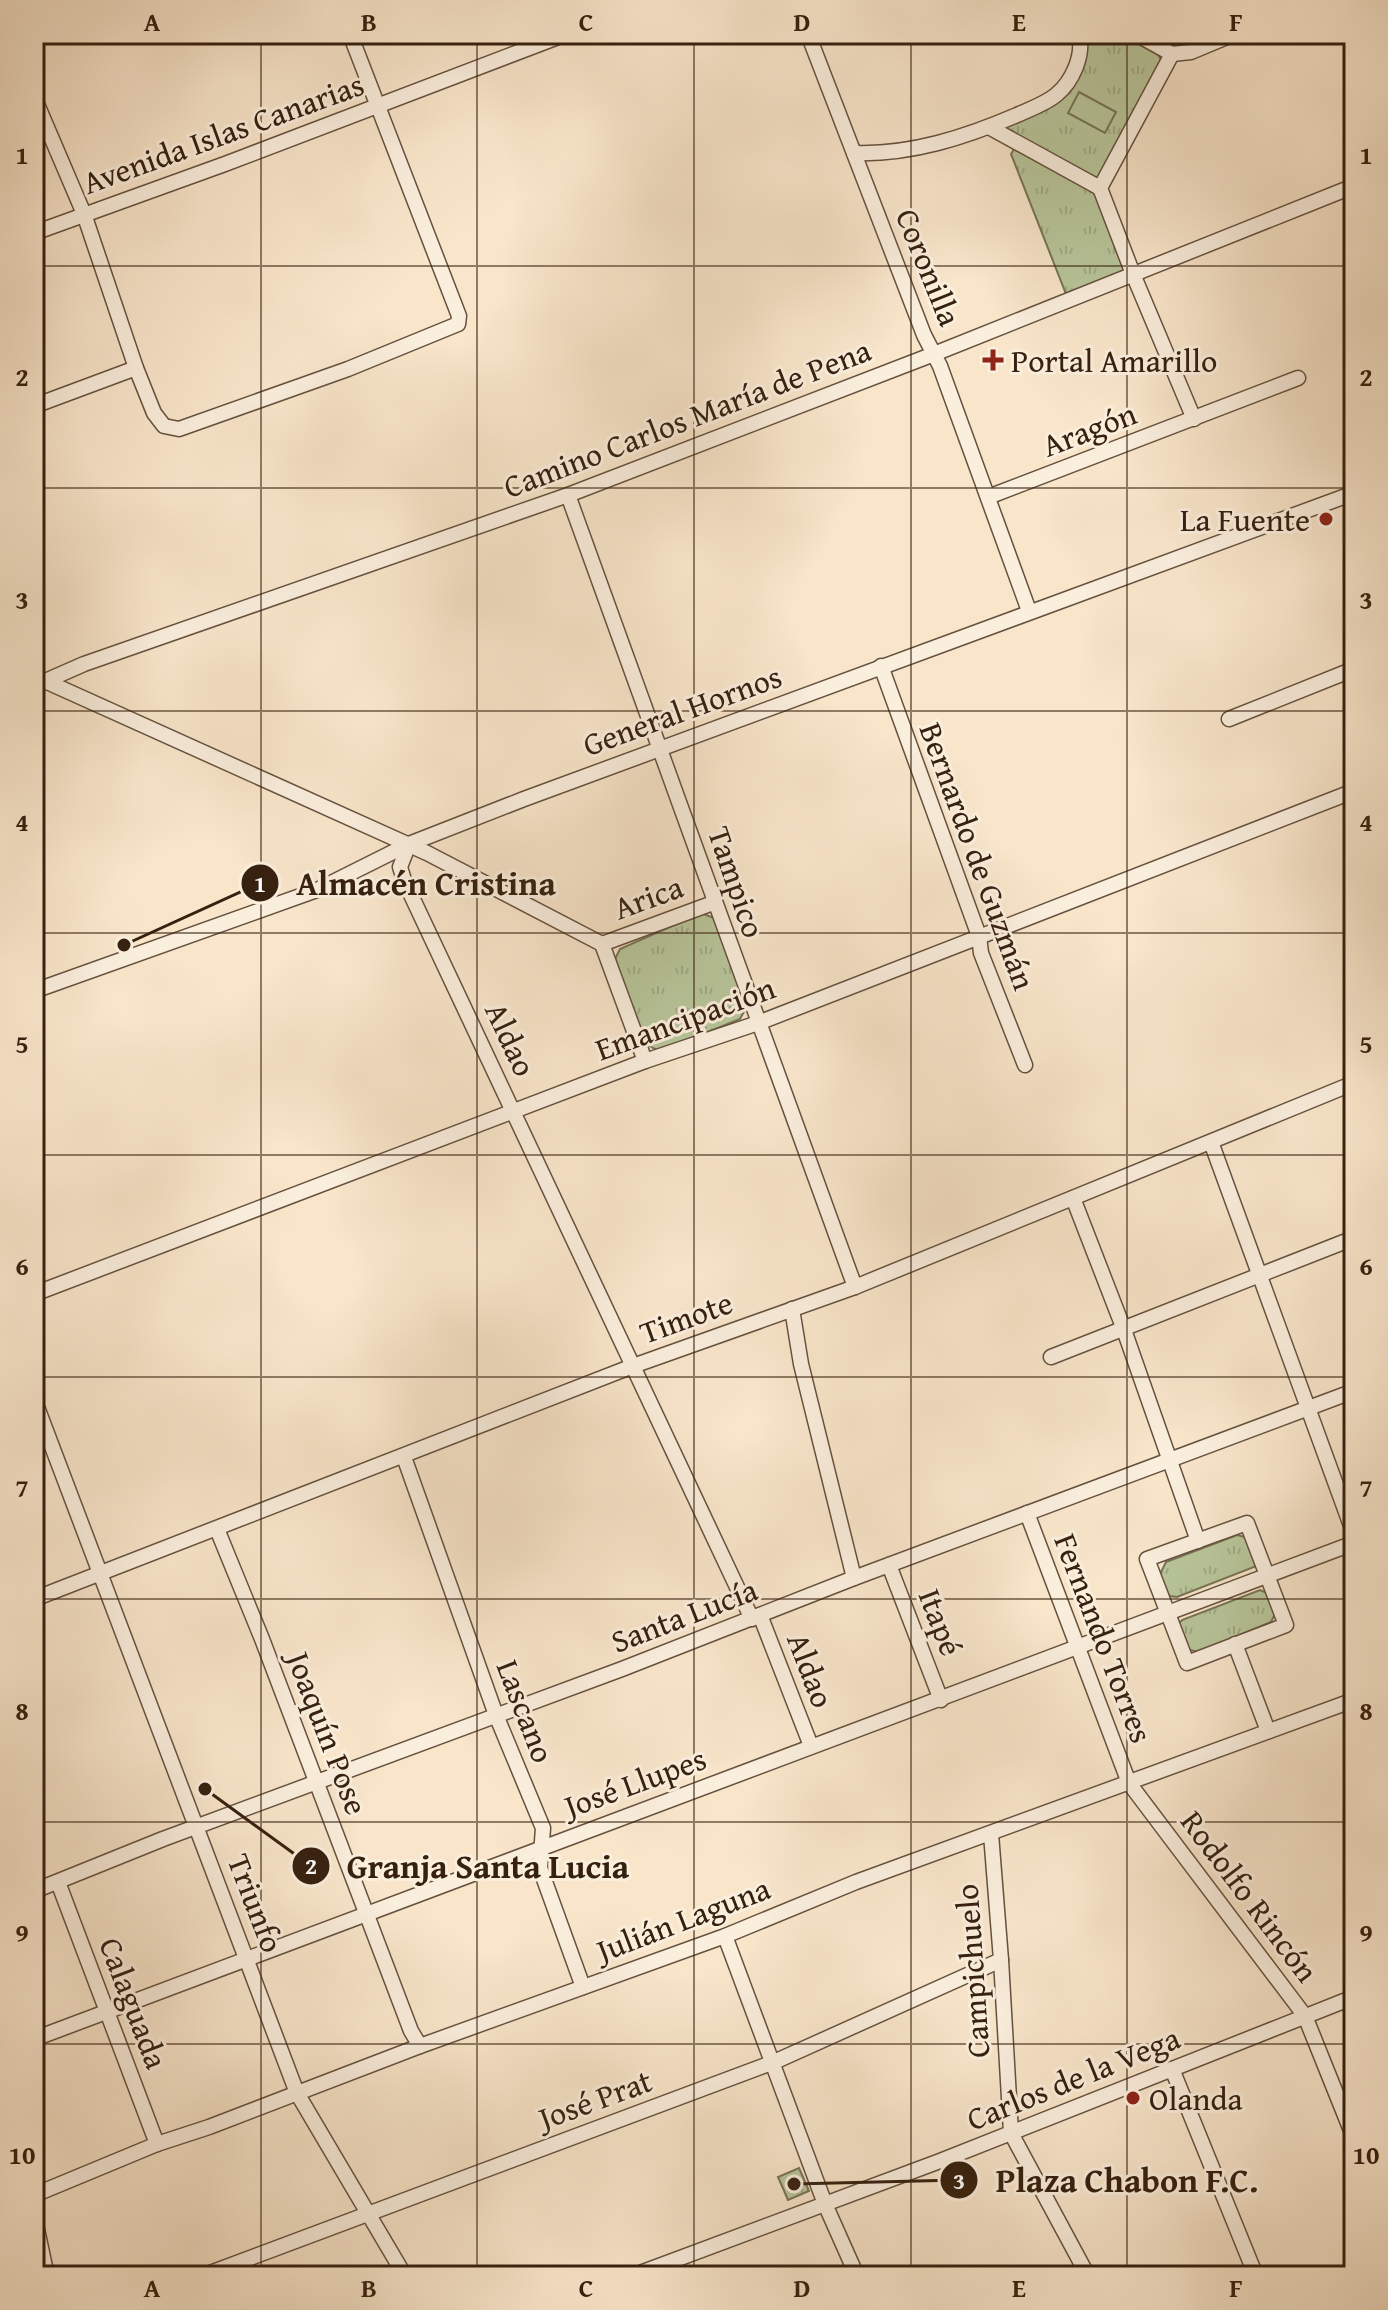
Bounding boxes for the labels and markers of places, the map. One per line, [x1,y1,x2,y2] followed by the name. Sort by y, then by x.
[1011,337,1217,384] place label: Portal Amarillo
[982,349,1004,371] marker: Portal Amarillo
[1180,496,1310,543] place label: La Fuente
[1317,510,1335,528] marker: La Fuente
[240,854,572,912] callout: Almacén Cristina
[291,1837,646,1895] callout: Granja Santa Lucia
[1149,2075,1243,2122] place label: Olanda
[1124,2089,1142,2107] marker: Olanda
[939,2151,1274,2209] callout: Plaza Chabon F.C.

